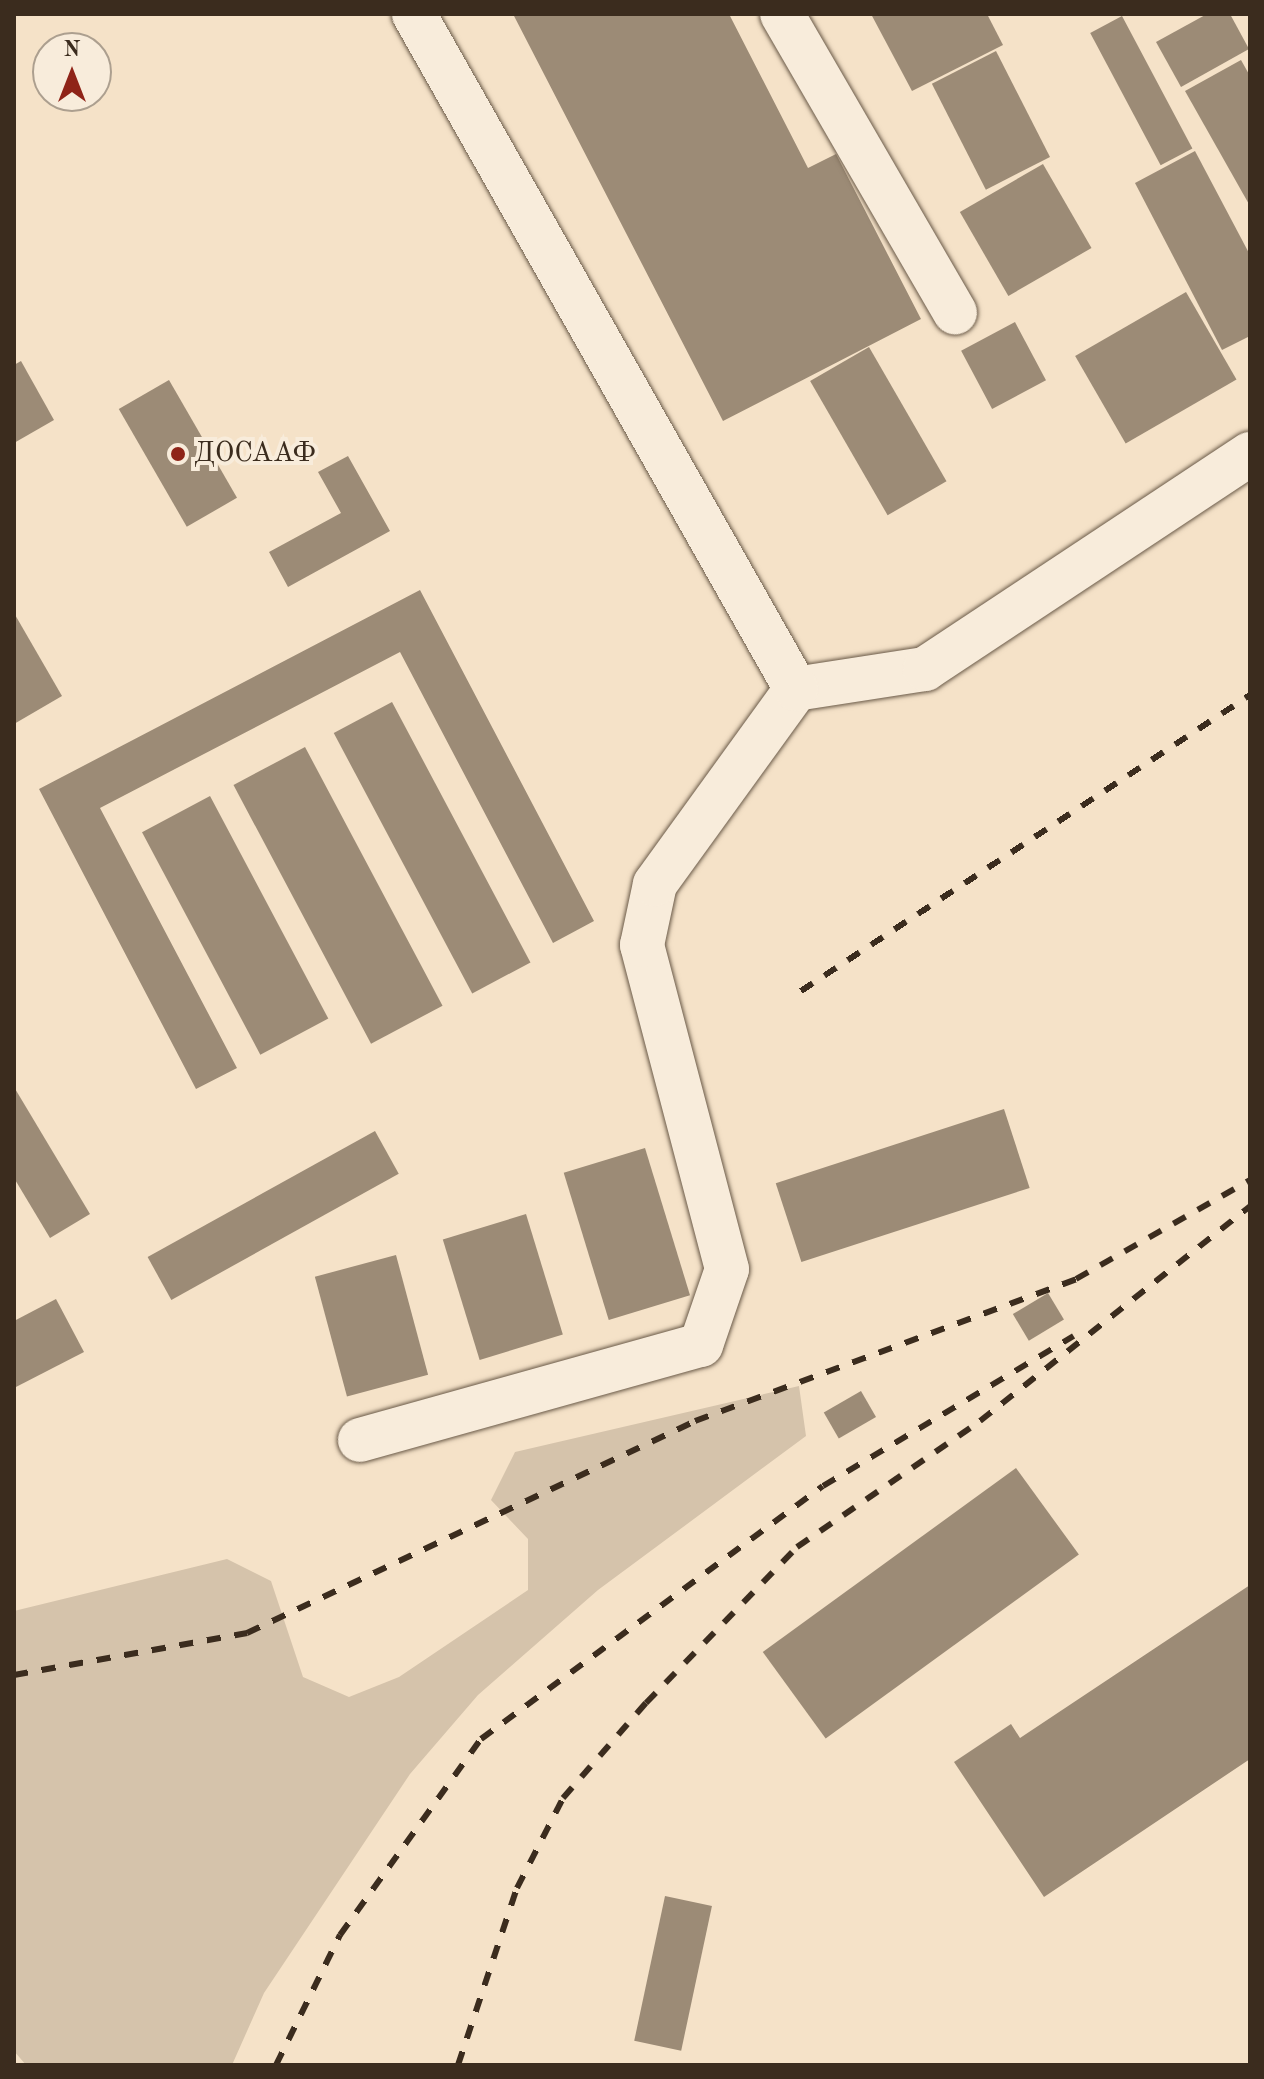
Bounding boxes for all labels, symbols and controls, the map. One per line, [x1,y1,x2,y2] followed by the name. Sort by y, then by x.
[32,32,112,112] north arrow
[64,39,80,61] text: N
[194,437,316,471] place label: ДОСААФ
[169,445,187,463] marker: ДОСААФ

